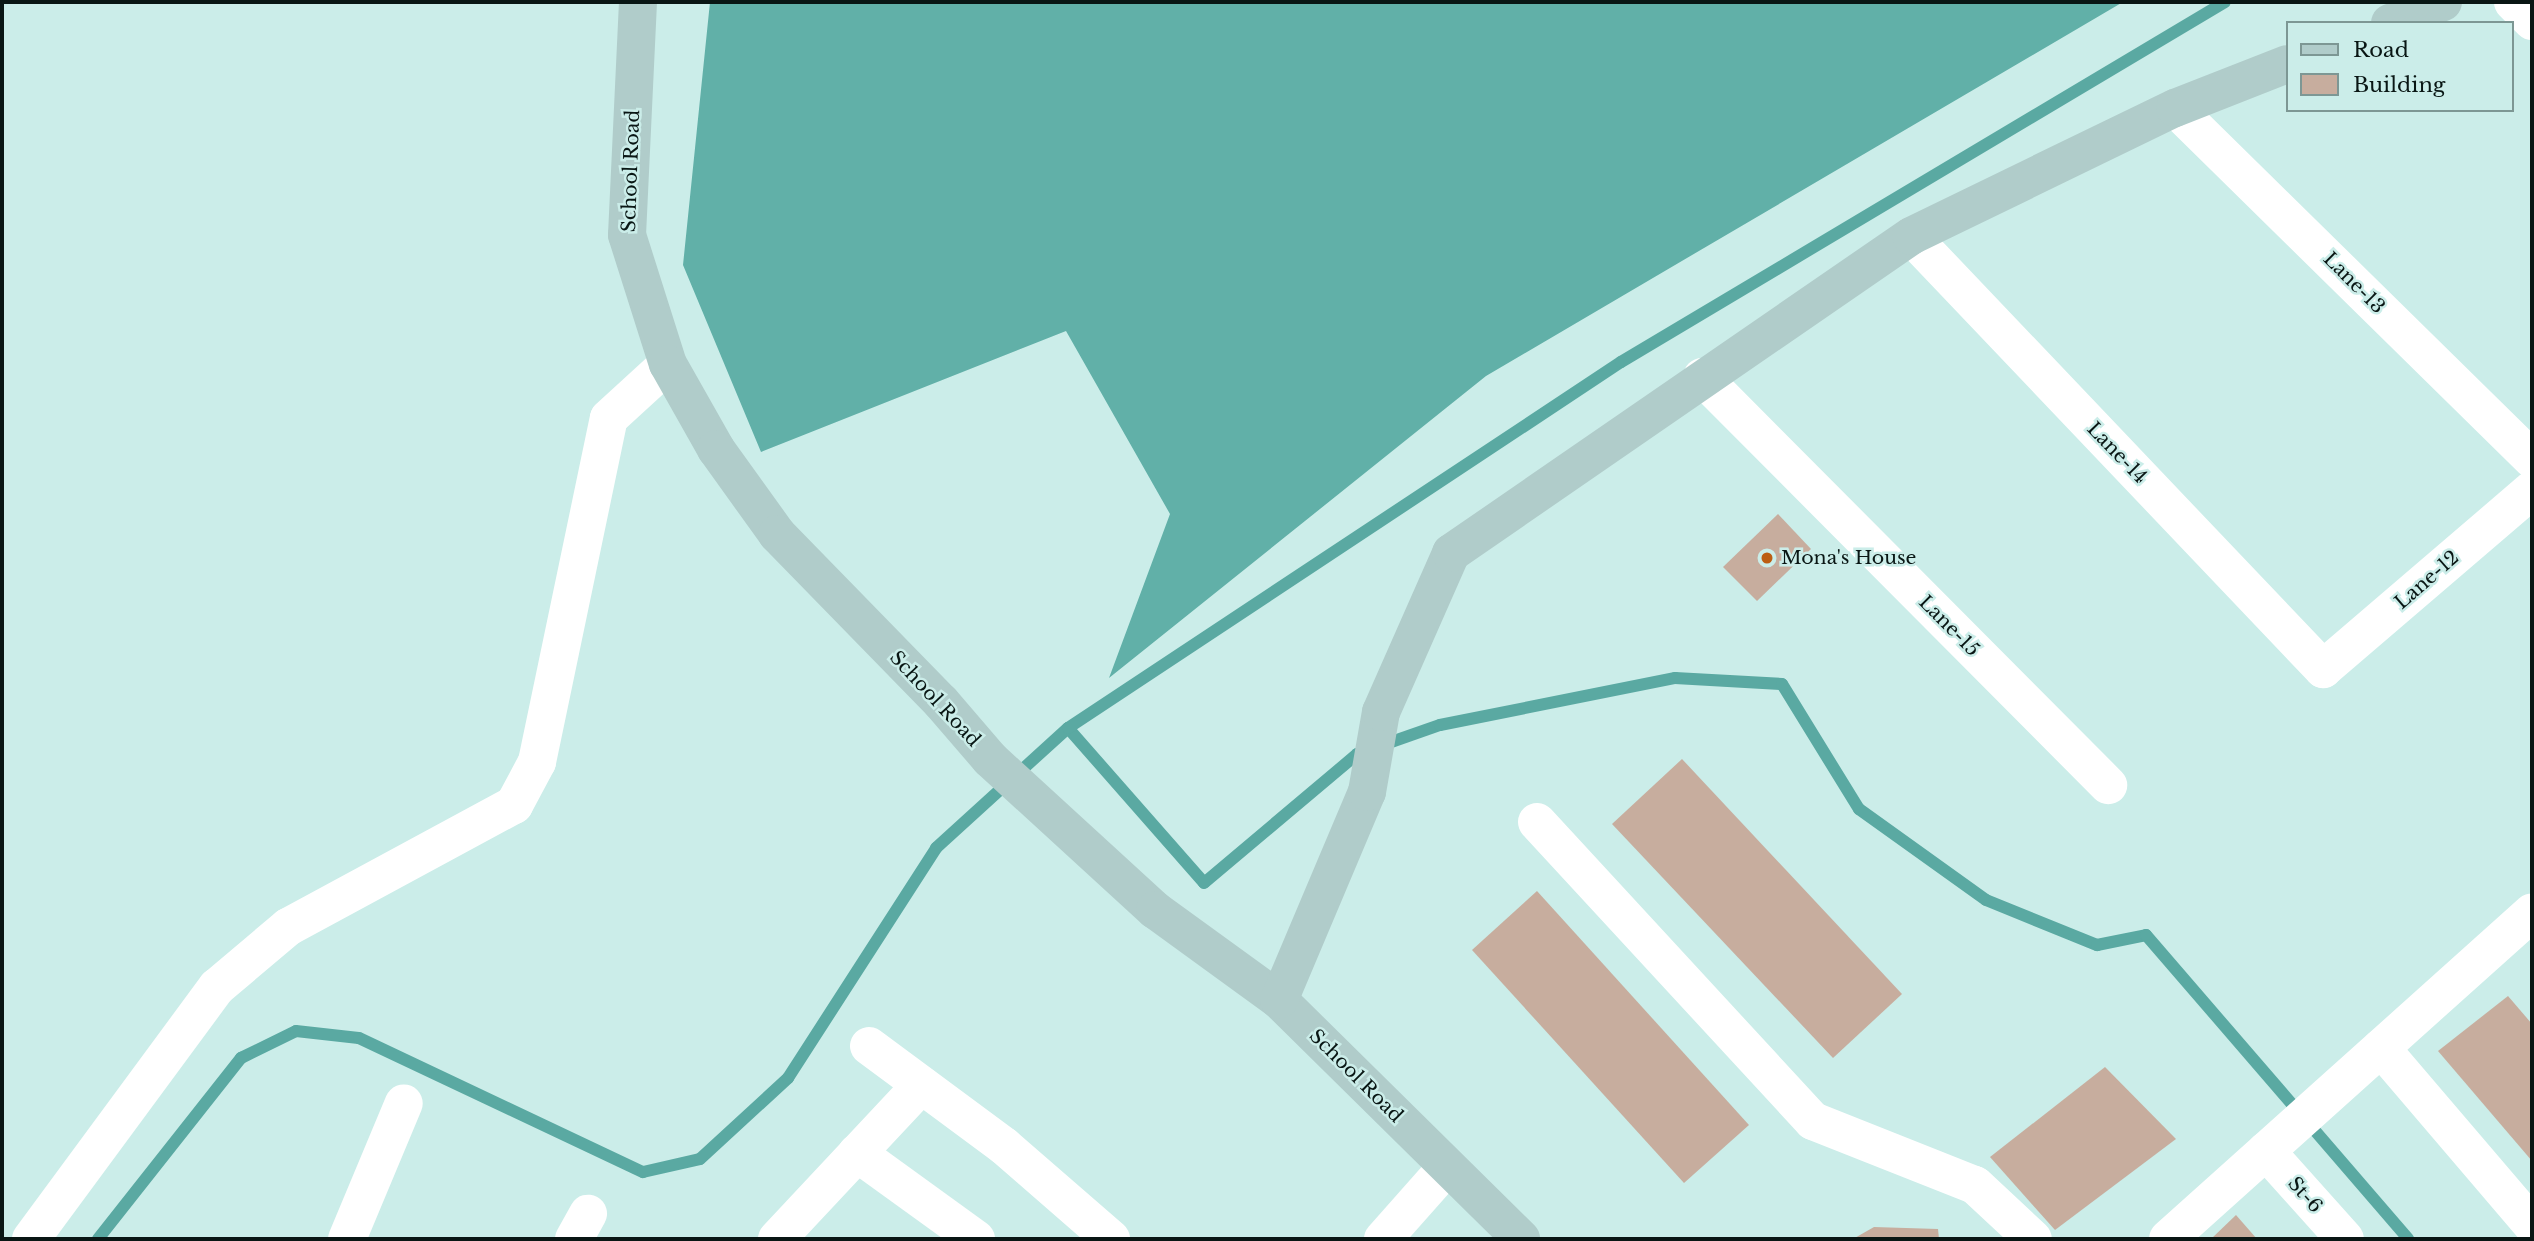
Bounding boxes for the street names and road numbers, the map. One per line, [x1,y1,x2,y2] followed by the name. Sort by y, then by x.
[617,109,645,233] street label: School Road
[2319,248,2389,318] street label: Lane-13
[2082,417,2152,489] street label: Lane-14
[2390,546,2464,614] street label: Lane-12
[1914,591,1984,661] street label: Lane-15
[885,646,985,752] street label: School Road
[1305,1025,1407,1127] street label: School Road
[2283,1172,2327,1218] street label: St-6

